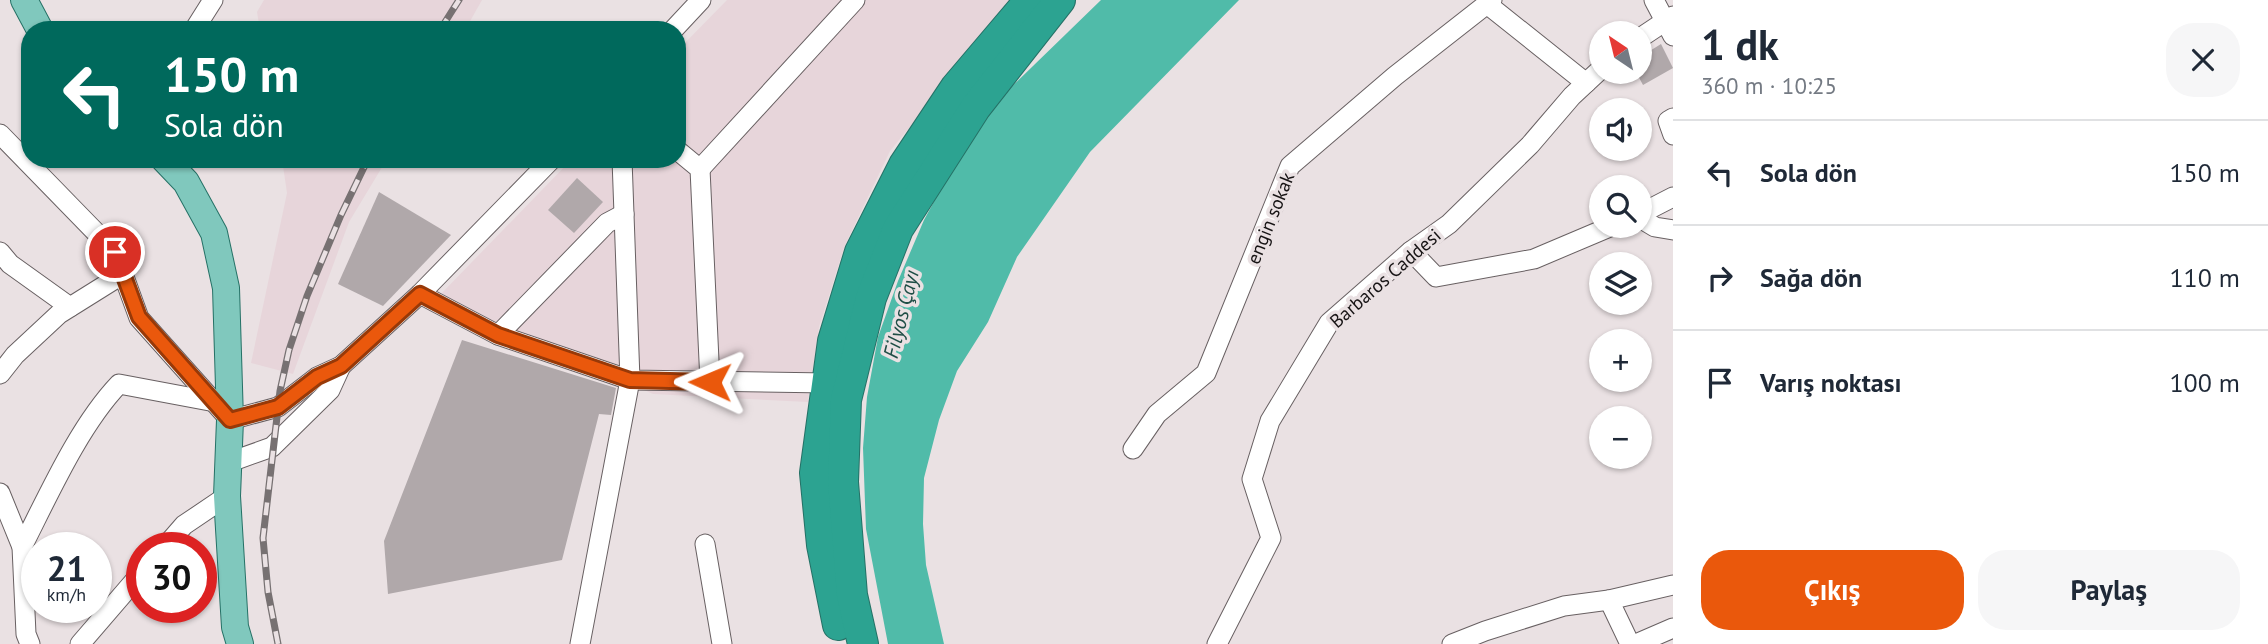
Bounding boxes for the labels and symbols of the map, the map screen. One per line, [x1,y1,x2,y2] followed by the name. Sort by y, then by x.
[1589,21,1652,84] north arrow
[1241,169,1299,267] street label: engin sokak
[85,222,145,282] pin
[1324,223,1446,333] street label: Barbaros Caddesi
[877,267,925,361] water label: Filyos Çayı
[673,345,747,419] position arrow
[126,532,217,623] speed limit sign: 30

